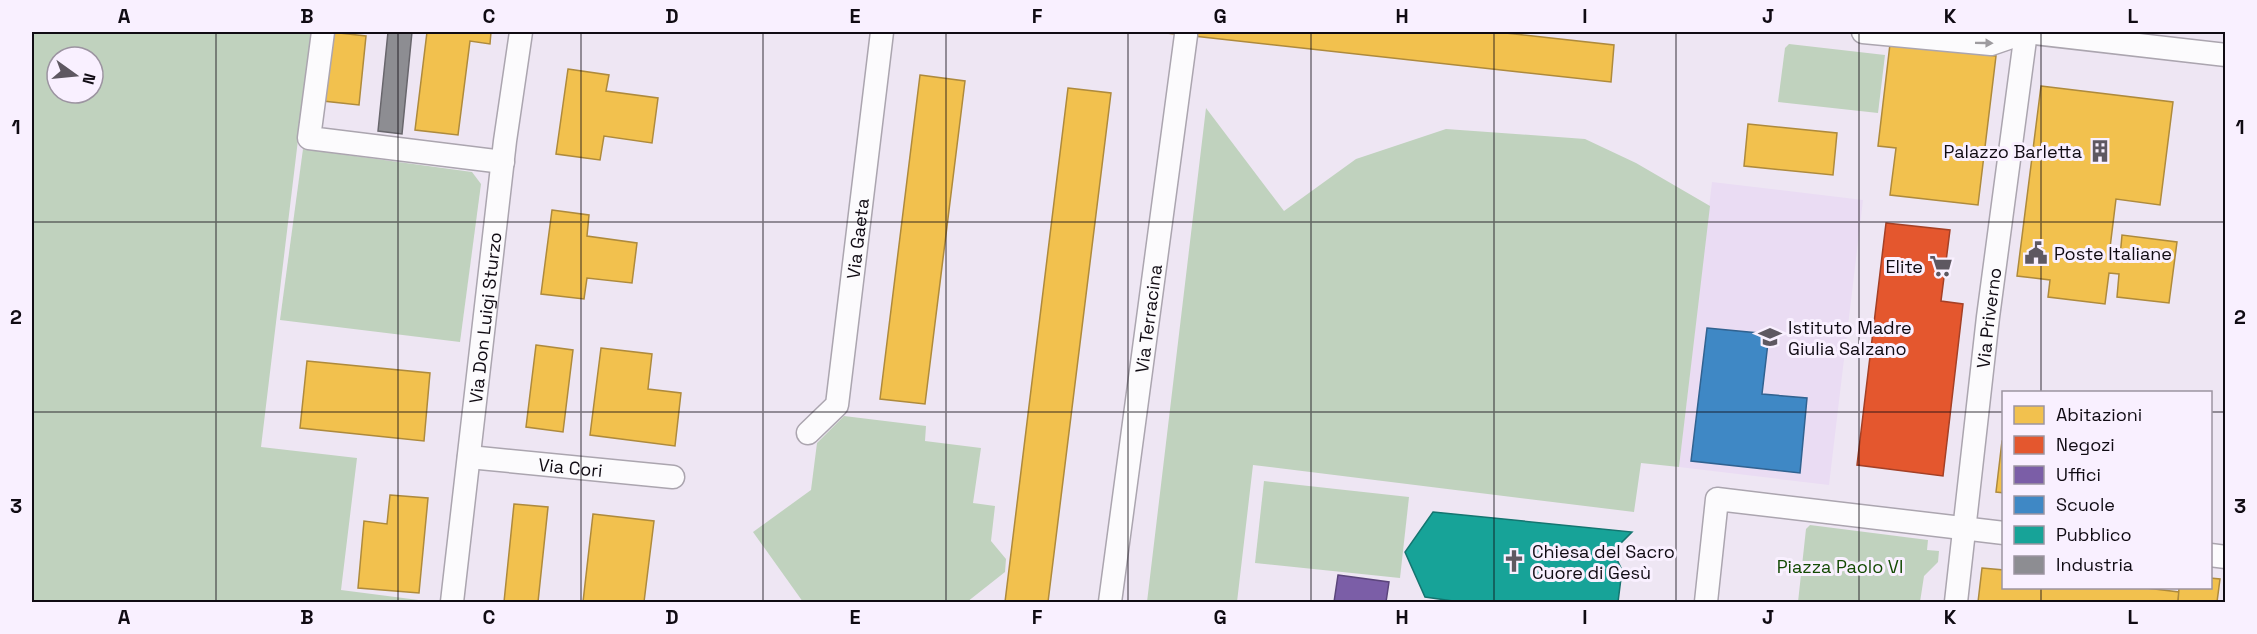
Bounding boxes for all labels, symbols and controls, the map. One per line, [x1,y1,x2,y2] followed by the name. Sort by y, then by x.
[118,3,131,29] text: A
[300,3,314,29] text: B
[483,3,496,29] text: C
[665,3,679,29] text: D
[849,3,861,29] text: E
[1032,3,1043,29] text: F
[1213,3,1227,29] text: G
[1395,3,1409,29] text: H
[1582,3,1588,29] text: I
[1762,3,1774,29] text: J
[1944,3,1957,29] text: K
[2128,3,2139,29] text: L
[1975,38,1994,47] one-way arrow
[45,45,105,105] north arrow
[77,71,101,87] text: N
[11,114,21,140] text: 1
[2235,114,2245,140] text: 1
[2087,138,2113,164] building icon: Palazzo Barletta
[1944,140,2082,163] place label: Palazzo Barletta
[841,197,873,280] street label: Via Gaeta
[463,231,506,405] street label: Via Don Luigi Sturzo
[2023,240,2049,266] public building icon: Poste Italiane
[2054,242,2172,265] place label: Poste Italiane
[1928,253,1954,279] supermarket icon: Elite
[1885,255,1923,278] place label: Elite
[1129,263,1167,374] street label: Via Terracina
[1971,266,2006,370] street label: Via Priverno
[10,304,22,330] text: 2
[2234,304,2246,330] text: 2
[1788,316,1912,360] place label: Istituto Madre Giulia Salzano
[1757,324,1783,350] school or university icon: Istituto Madre Giulia Salzano
[2002,391,2212,589] legend
[2056,403,2142,426] text: Abitazioni
[2056,433,2115,456] text: Negozi
[537,452,604,482] street label: Via Cori
[2056,463,2101,486] text: Uffici
[10,493,22,519] text: 3
[2056,493,2115,516] text: Scuole
[2234,493,2246,519] text: 3
[2056,523,2132,546] text: Pubblico
[1532,540,1675,584] place label: Chiesa del Sacro Cuore di Gesù
[1501,548,1527,574] church icon: Chiesa del Sacro Cuore di Gesù
[2056,553,2133,576] text: Industria
[1777,555,1903,578] park label: Piazza Paolo VI
[118,604,131,630] text: A
[300,604,314,630] text: B
[483,604,496,630] text: C
[665,604,679,630] text: D
[849,604,861,630] text: E
[1032,604,1043,630] text: F
[1213,604,1227,630] text: G
[1395,604,1409,630] text: H
[1582,604,1588,630] text: I
[1762,604,1774,630] text: J
[1944,604,1957,630] text: K
[2128,604,2139,630] text: L

